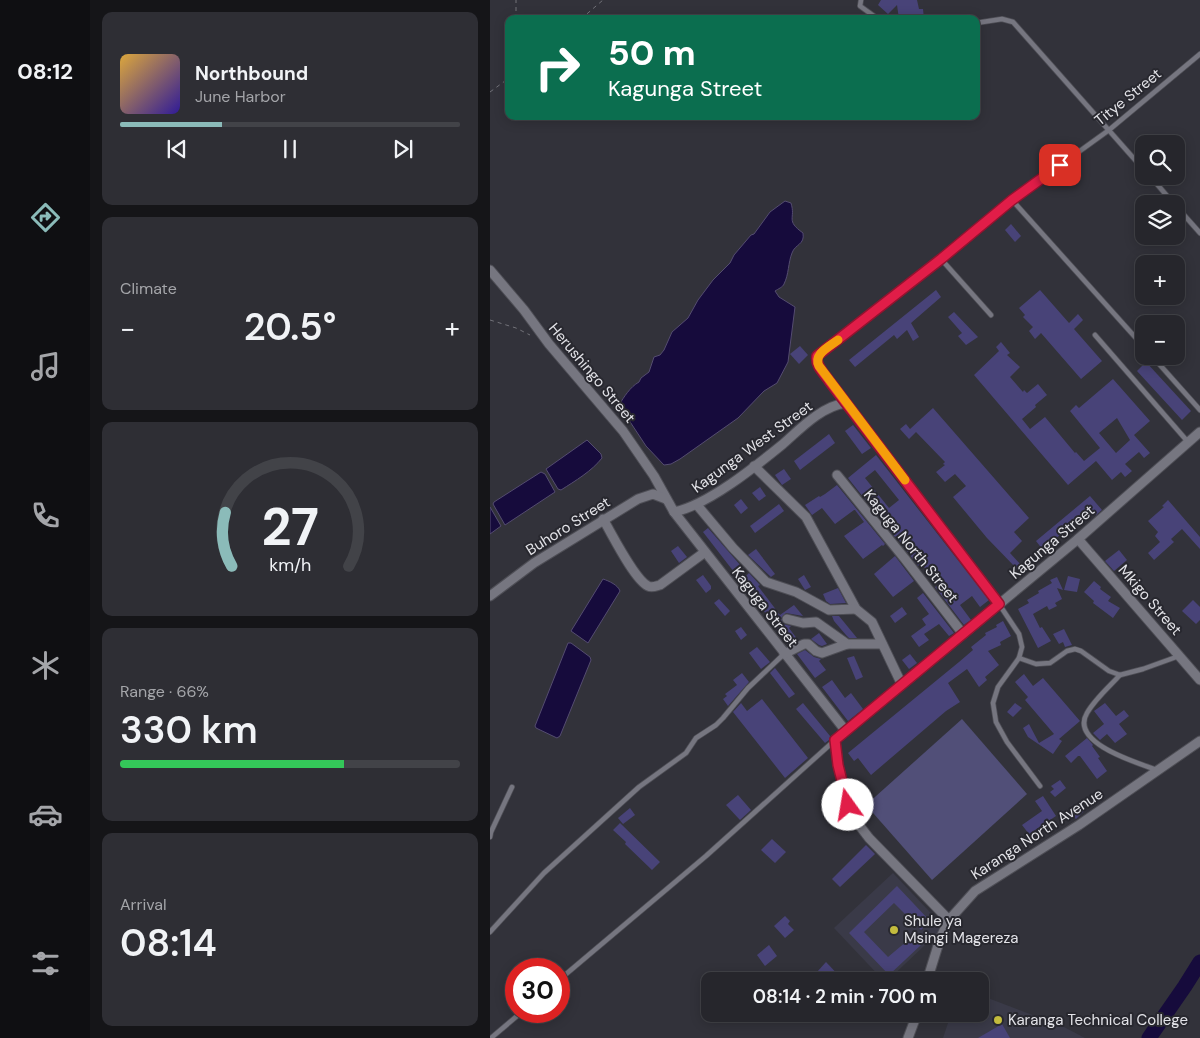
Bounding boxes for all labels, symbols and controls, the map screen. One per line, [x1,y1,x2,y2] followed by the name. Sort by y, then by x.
[608,30,696,76] text: 50 m
[525,35,590,100] icon: right
[17,57,73,86] text: 08:12
[195,61,308,86] text: Northbound
[1090,64,1166,130] street label: Titye Street
[608,74,762,103] text: Kagunga Street
[195,86,286,107] text: June Harbor
[163,135,191,163] icon: previous
[276,135,304,163] icon: pause
[389,135,417,163] icon: next
[1135,135,1185,365] map controls
[1135,135,1185,185] button: search
[1039,144,1081,186] pin
[1046,151,1074,179] icon: arrive
[1135,195,1185,245] button: layers
[28,200,63,235] icon: directions
[1135,255,1185,305] button: +
[120,278,177,299] text: Climate
[244,302,336,352] text: 20.5°
[120,310,135,347] text: −
[445,310,460,347] text: +
[1135,315,1185,365] button: −
[544,319,640,427] street label: Herushingo Street
[28,349,63,384] icon: music
[688,396,816,498] street label: Kagunga West Street
[859,485,963,607] street label: Kaguga North Street
[522,492,614,560] street label: Buhoro Street
[261,493,319,561] text: 27
[28,498,63,533] icon: phone
[1005,500,1099,583] street label: Kagunga Street
[269,553,311,577] text: km/h
[1114,561,1186,640] street label: Mkigo Street
[727,563,803,651] street label: Kaguga Street
[28,648,63,683] icon: climate
[120,681,209,702] text: Range · 66%
[120,705,258,755] text: 330 km
[821,778,873,830] position arrow
[967,784,1107,884] street label: Karanga North Avenue
[28,797,63,832] icon: car
[120,894,167,915] text: Arrival
[904,911,1019,948] place label: Shule ya Msingi Magereza
[120,918,217,968] text: 08:14
[888,924,900,936] marker: Shule ya Msingi Magereza
[28,946,63,981] icon: filters
[505,958,570,1023] speed limit sign: 30
[753,984,937,1009] text: 08:14 · 2 min · 700 m
[1008,1010,1188,1030] place label: Karanga Technical College
[992,1014,1004,1026] marker: Karanga Technical College

